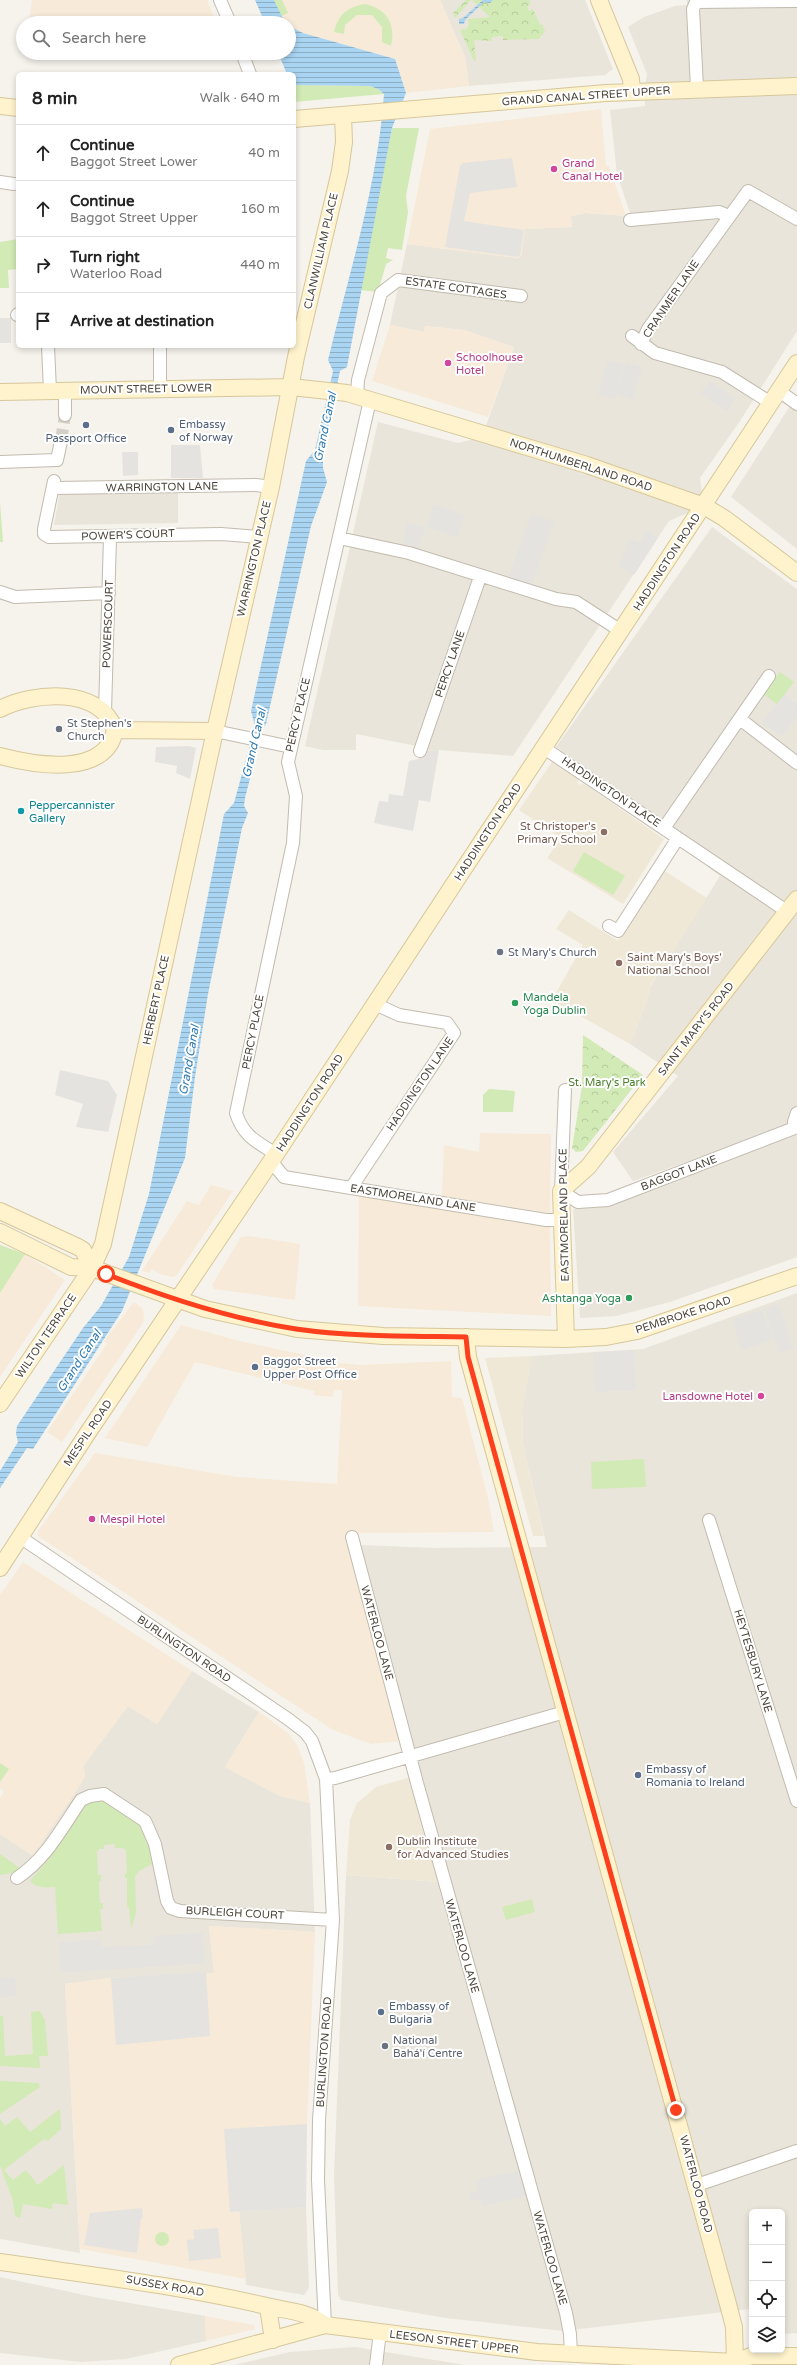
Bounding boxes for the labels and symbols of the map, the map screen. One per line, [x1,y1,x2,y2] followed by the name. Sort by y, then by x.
[501,84,671,108] street label: GRAND CANAL STREET UPPER
[562,157,622,183] place label: Grand Canal Hotel
[549,164,559,174] marker: Grand Canal Hotel
[301,192,341,310] street label: CLANWILLIAM PLACE
[640,258,702,340] street label: CRANMER LANE
[404,274,508,302] street label: ESTATE COTTAGES
[456,351,523,377] place label: Schoolhouse Hotel
[443,358,453,368] marker: Schoolhouse Hotel
[80,381,212,397] street label: MOUNT STREET LOWER
[311,389,340,463] water label: Grand Canal
[179,418,233,444] place label: Embassy of Norway
[81,420,91,430] marker: Passport Office
[166,425,176,435] marker: Embassy of Norway
[45,432,127,445] place label: Passport Office
[508,436,654,494] street label: NORTHUMBERLAND ROAD
[106,480,218,494] street label: WARRINGTON LANE
[234,500,274,618] street label: WARRINGTON PLACE
[631,511,703,613] street label: HADDINGTON ROAD
[81,527,175,543] street label: POWER'S COURT
[100,579,116,668] street label: POWERSCOURT
[432,629,468,699] street label: PERCY LANE
[283,677,313,753] street label: PERCY PLACE
[239,705,269,779] water label: Grand Canal
[67,717,132,743] place label: St Stephen's Church
[54,724,64,734] marker: St Stephen's Church
[559,754,663,830] street label: HADDINGTON PLACE
[452,781,524,883] street label: HADDINGTON ROAD
[29,799,115,825] place label: Peppercannister Gallery
[16,806,26,816] marker: Peppercannister Gallery
[517,820,596,846] place label: St Christoper's Primary School
[599,827,609,837] marker: St Christoper's Primary School
[508,946,597,959] place label: St Mary's Church
[495,947,505,957] marker: St Mary's Church
[627,951,722,977] place label: Saint Mary's Boys' National School
[140,954,172,1046] street label: HERBERT PLACE
[614,958,624,968] marker: Saint Mary's Boys' National School
[655,980,737,1078] street label: SAINT MARY'S ROAD
[523,991,586,1017] place label: Mandela Yoga Dublin
[239,993,267,1071] street label: PERCY PLACE
[510,998,520,1008] marker: Mandela Yoga Dublin
[176,1022,202,1096] water label: Grand Canal
[384,1035,456,1133] street label: HADDINGTON LANE
[274,1052,346,1154] street label: HADDINGTON ROAD
[568,1076,646,1089] park label: St. Mary's Park
[556,1148,572,1282] street label: EASTMORELAND PLACE
[639,1152,719,1194] street label: BAGGOT LANE
[349,1182,477,1214] street label: EASTMORELAND LANE
[97,1265,115,1283] route start
[13,1291,79,1381] street label: WILTON TERRACE
[542,1292,621,1305] place label: Ashtanga Yoga
[624,1293,634,1303] marker: Ashtanga Yoga
[634,1293,732,1337] street label: PEMBROKE ROAD
[54,1326,105,1394] water label: Grand Canal
[263,1355,357,1381] place label: Baggot Street Upper Post Office
[250,1362,260,1372] marker: Baggot Street Upper Post Office
[663,1390,753,1403] place label: Lansdowne Hotel
[756,1391,766,1401] marker: Lansdowne Hotel
[61,1397,115,1469] street label: MESPIL ROAD
[100,1513,165,1526] place label: Mespil Hotel
[87,1514,97,1524] marker: Mespil Hotel
[358,1584,396,1682] street label: WATERLOO LANE
[731,1608,775,1714] street label: HEYTESBURY LANE
[135,1613,233,1685] street label: BURLINGTON ROAD
[646,1763,745,1789] place label: Embassy of Romania to Ireland
[633,1770,643,1780] marker: Embassy of Romania to Ireland
[397,1835,509,1861] place label: Dublin Institute for Advanced Studies
[384,1842,394,1852] marker: Dublin Institute for Advanced Studies
[442,1897,482,1995] street label: WATERLOO LANE
[185,1904,285,1922] street label: BURLEIGH COURT
[314,1996,334,2108] street label: BURLINGTON ROAD
[389,2000,450,2026] place label: Embassy of Bulgaria
[376,2007,386,2017] marker: Embassy of Bulgaria
[393,2034,462,2060] place label: National Bahá'í Centre
[380,2041,390,2051] marker: National Bahá'í Centre
[667,2101,685,2119] route end
[677,2134,715,2234] street label: WATERLOO ROAD
[530,2209,570,2307] street label: WATERLOO LANE
[125,2273,205,2299] street label: SUSSEX ROAD
[389,2328,520,2356] street label: LEESON STREET UPPER

